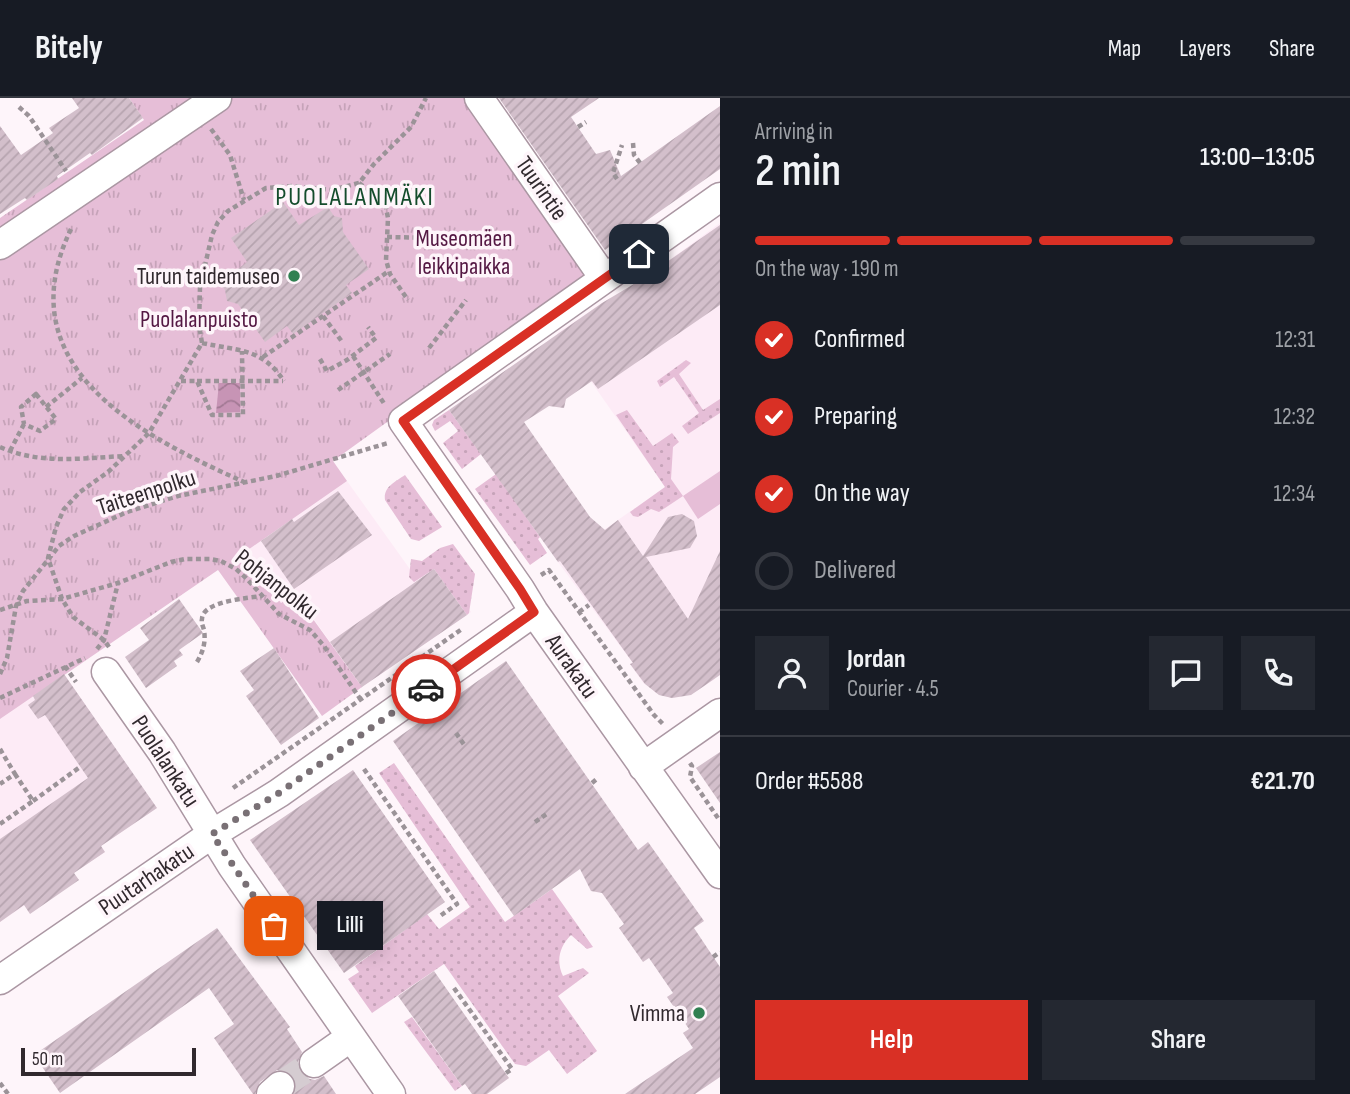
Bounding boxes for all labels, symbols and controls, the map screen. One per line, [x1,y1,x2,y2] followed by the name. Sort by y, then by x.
[35,28,103,68] text: Bitely
[1108,34,1141,63] text: Map
[1179,34,1231,63] text: Layers
[1269,34,1315,63] text: Share
[755,118,833,146] text: Arriving in
[1200,142,1315,173] text: 13:00–13:05
[755,144,841,199] text: 2 min
[509,151,574,226] street label: Tuurintie
[275,182,435,213] district label: PUOLALANMÄKI
[415,224,513,281] park label: Museomäen leikkipaikka
[609,224,669,284] pin
[620,235,658,273] icon: home
[755,255,898,283] text: On the way · 190 m
[137,262,280,291] place label: Turun taidemuseo
[286,268,302,284] marker: Turun taidemuseo
[140,305,258,334] park label: Puolalanpuisto
[755,321,793,359] icon: check
[814,324,905,355] text: Confirmed
[1275,326,1315,354] text: 12:31
[755,398,793,436] icon: check
[814,401,897,432] text: Preparing
[1274,403,1315,431] text: 12:32
[93,463,199,522] street label: Taiteenpolku
[755,475,793,513] icon: check
[814,478,910,509] text: On the way
[1274,480,1315,508] text: 12:34
[229,543,324,626] street label: Pohjanpolku
[814,555,896,586] text: Delivered
[539,628,604,704] street label: Aurakatu
[755,636,829,710] button: person
[1149,636,1223,710] button: chat
[1241,636,1315,710] button: phone
[847,644,905,675] text: Jordan
[391,654,461,724] courier
[407,670,445,708] icon: car
[847,675,939,703] text: Courier · 4.5
[125,710,206,813] street label: Puolalankatu
[755,766,863,797] text: Order #5588
[1251,766,1315,797] text: €21.70
[93,837,199,922] street label: Puutarhakatu
[244,896,304,956] pin
[316,902,382,950] callout: Lilli
[255,907,293,945] icon: bag
[336,911,364,939] text: Lilli
[630,999,685,1028] place label: Vimma
[755,1000,1028,1080] button: Help
[1042,1000,1315,1080] button: Share
[691,1005,707,1021] marker: Vimma
[21,1045,196,1077] scale bar
[32,1048,63,1071] text: 50 m

